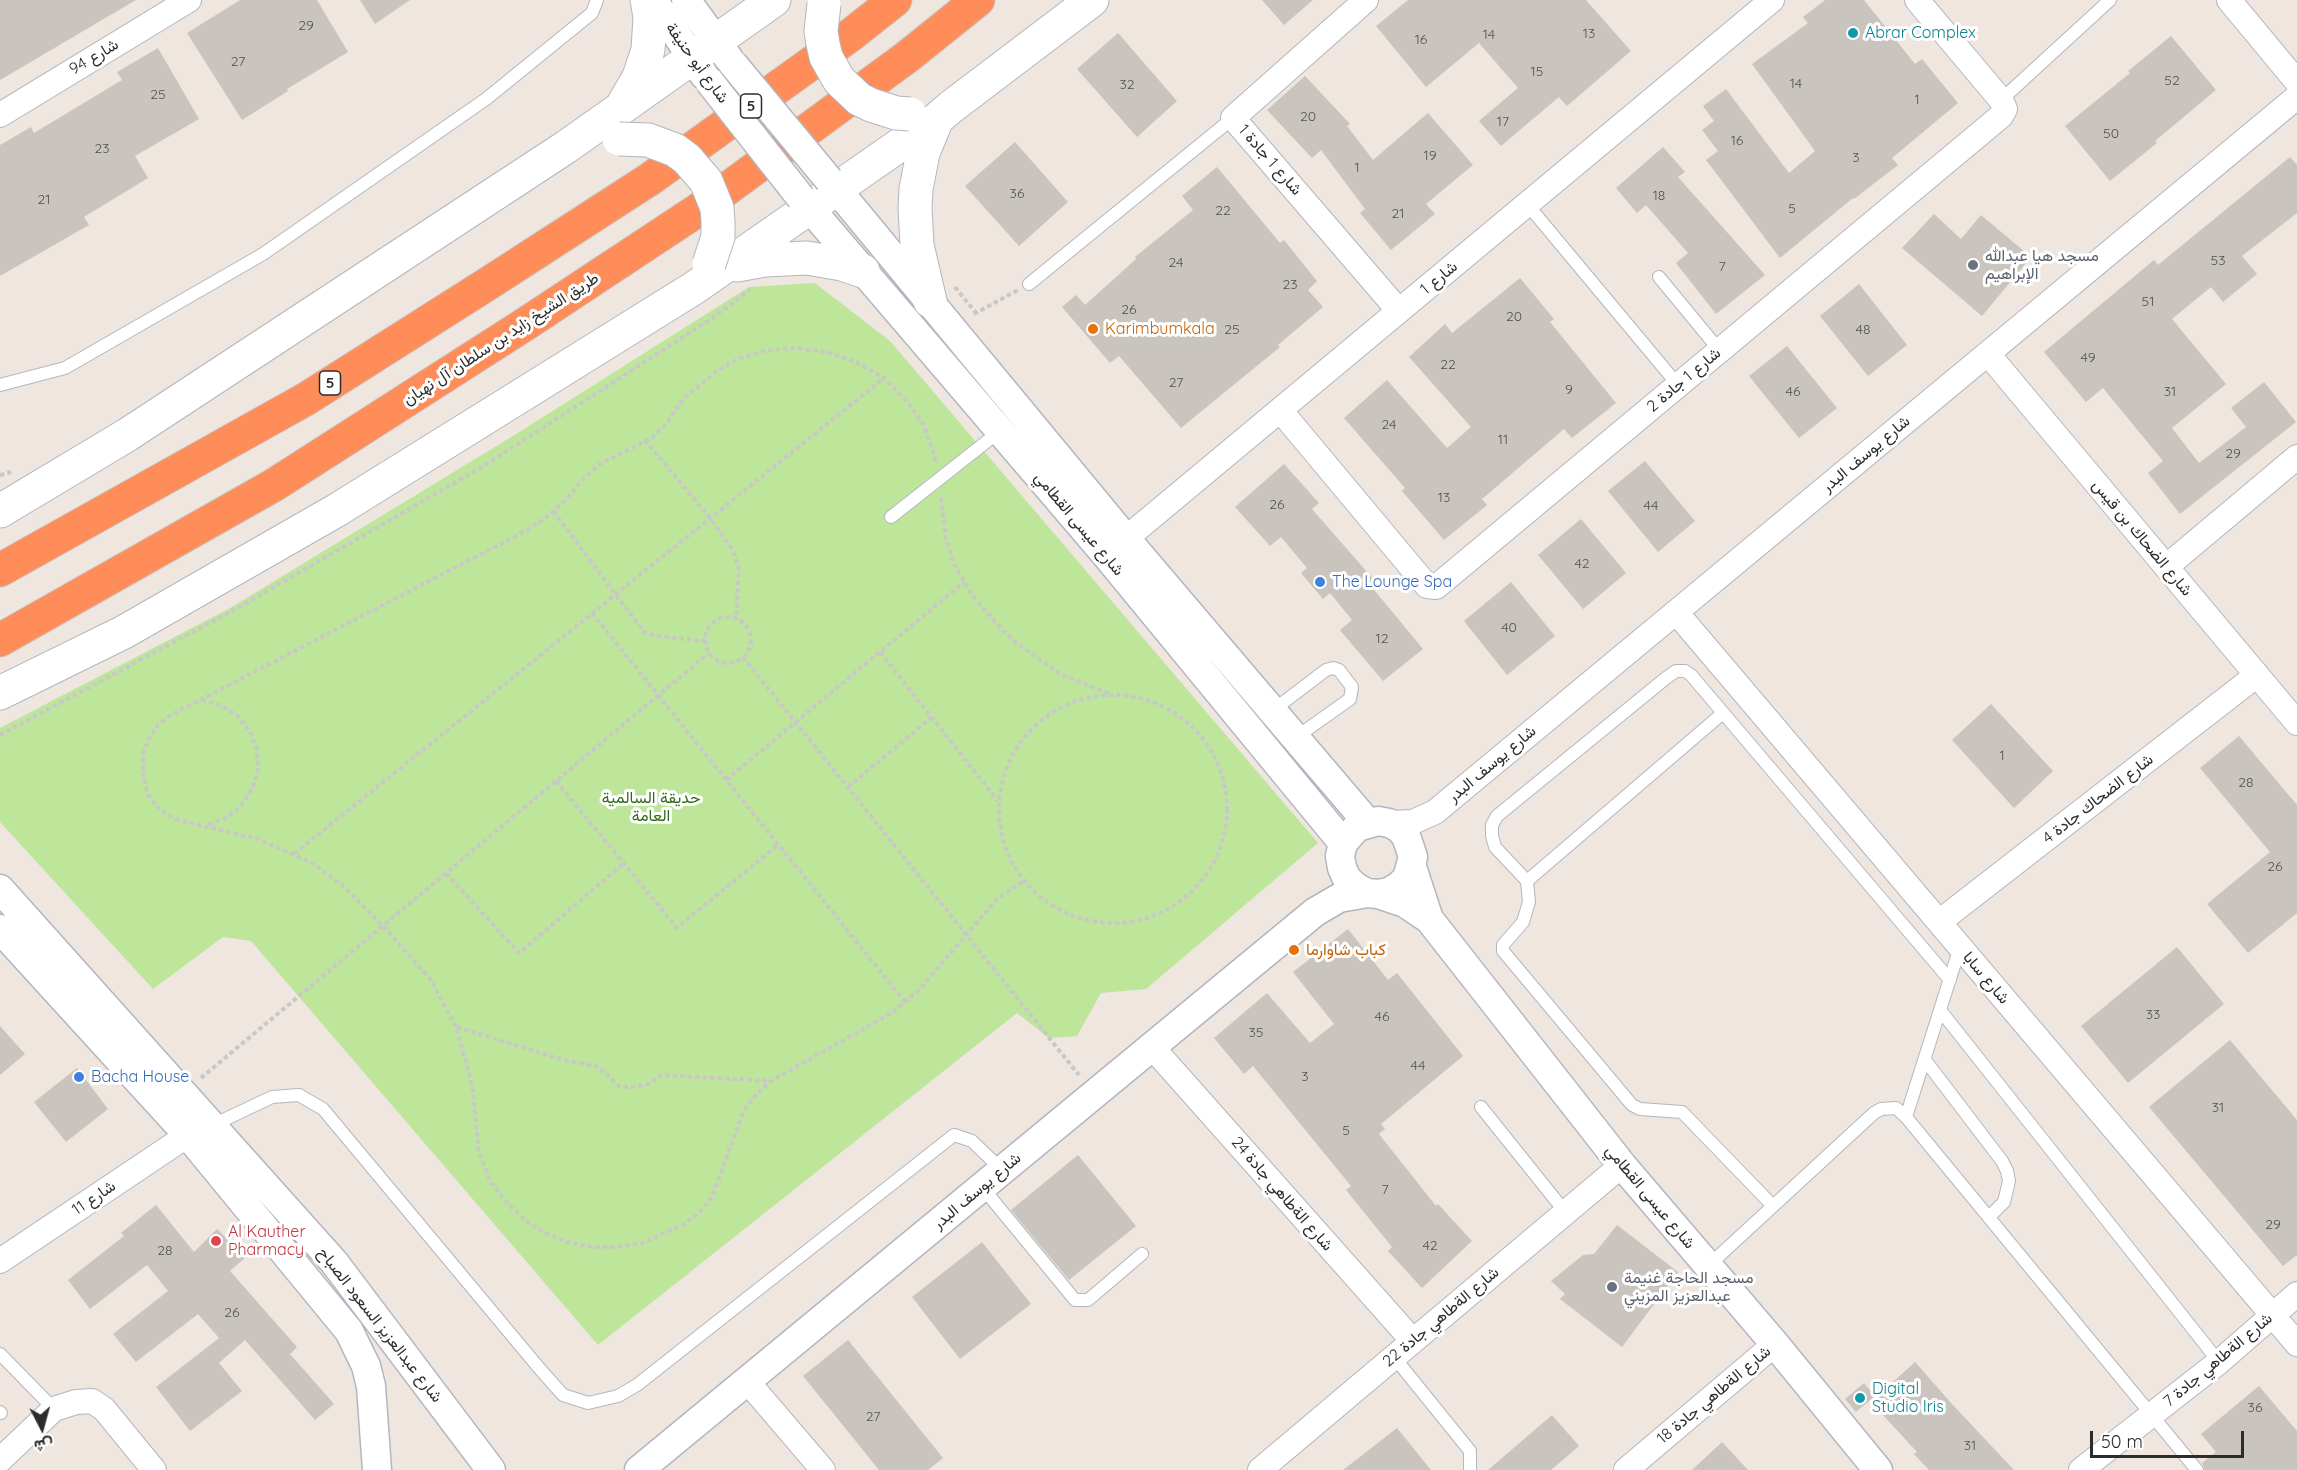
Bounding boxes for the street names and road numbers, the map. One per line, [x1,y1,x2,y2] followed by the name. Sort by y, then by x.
[661,19,733,107] street label: شارع أبو حنيفة
[66,35,122,79] street label: شارع 94
[740,94,762,118] road number: 5
[1234,121,1306,199] street label: شارع 1 جادة 1
[1417,257,1461,299] street label: شارع 1
[400,268,602,410] street label: طريق الشيخ زايد بن سلطان آل نهيان
[1643,344,1725,416] street label: شارع 1 جادة 2
[320,371,340,395] road number: 5
[1818,412,1914,496] street label: شارع يوسف البدر
[1030,468,1128,580] street label: شارع عيسى القطامي
[2088,476,2196,600] street label: شارع الضحاك بن قيس
[1444,722,1540,806] street label: شارع يوسف البدر
[2039,750,2157,848] street label: شارع الضحاك جادة 4
[1959,948,2013,1008] street label: شارع سابا
[1227,1133,1337,1255] street label: شارع الةطاهي جادة 24
[1601,1141,1699,1253] street label: شارع عيسى القطامي
[929,1149,1025,1233] street label: شارع يوسف البدر
[69,1177,119,1219] street label: شارع 11
[314,1244,446,1406] street label: شارع عبدالعزيز السعود الصباح
[1379,1263,1503,1371] street label: شارع الةطاهي جادة 22
[2160,1309,2276,1411] street label: شارع الةطاهي جادة 7
[1653,1342,1775,1448] street label: شارع الةطاهي جادة 18

